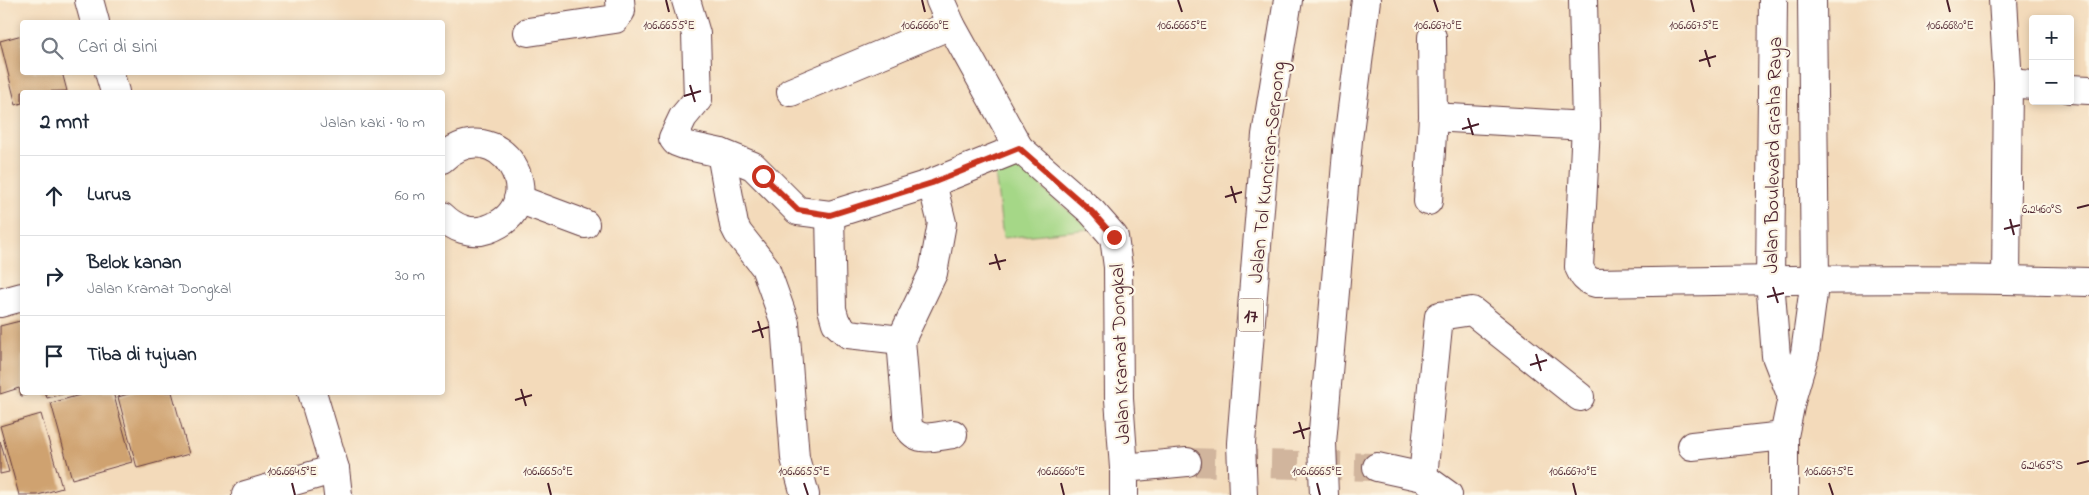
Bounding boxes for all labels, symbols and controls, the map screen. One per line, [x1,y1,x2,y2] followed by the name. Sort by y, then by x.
[2029,15,2074,105] map controls
[2029,15,2074,60] button: +
[643,17,695,35] text: 106.6655°E
[901,17,949,35] text: 106.6660°E
[1157,17,1207,35] text: 106.6665°E
[1414,17,1462,35] text: 106.6670°E
[1669,17,1719,35] text: 106.6675°E
[1926,17,1974,35] text: 106.6680°E
[20,20,445,75] search box
[38,34,66,62] icon: search
[78,34,157,61] text: Cari di sini
[1758,36,1791,274] street label: Jalan Boulevard Graha Raya
[1242,60,1296,285] street label: Jalan Tol Kunciran–Serpong
[2029,60,2074,105] button: −
[40,108,89,138] text: 2 mnt
[320,111,425,135] text: Jalan kaki · 90 m
[752,165,775,188] route start
[40,182,68,210] icon: ahead
[87,182,131,209] text: Lurus
[395,184,425,208] text: 60 m
[2022,201,2062,219] text: 6.2460°S
[1103,226,1126,249] route end
[87,250,181,277] text: Belok kanan
[40,262,68,290] icon: right
[1104,263,1140,445] street label: Jalan Kramat Dongkal
[395,264,425,288] text: 30 m
[87,277,231,301] text: Jalan Kramat Dongkal
[1238,298,1264,332] road number: 17
[40,342,68,370] icon: arrive
[87,342,197,369] text: Tiba di tujuan
[2021,457,2063,475] text: 6.2465°S
[267,463,317,481] text: 106.6645°E
[523,463,573,481] text: 106.6650°E
[778,463,830,481] text: 106.6655°E
[1037,463,1085,481] text: 106.6660°E
[1292,463,1342,481] text: 106.6665°E
[1549,463,1597,481] text: 106.6670°E
[1804,463,1854,481] text: 106.6675°E

